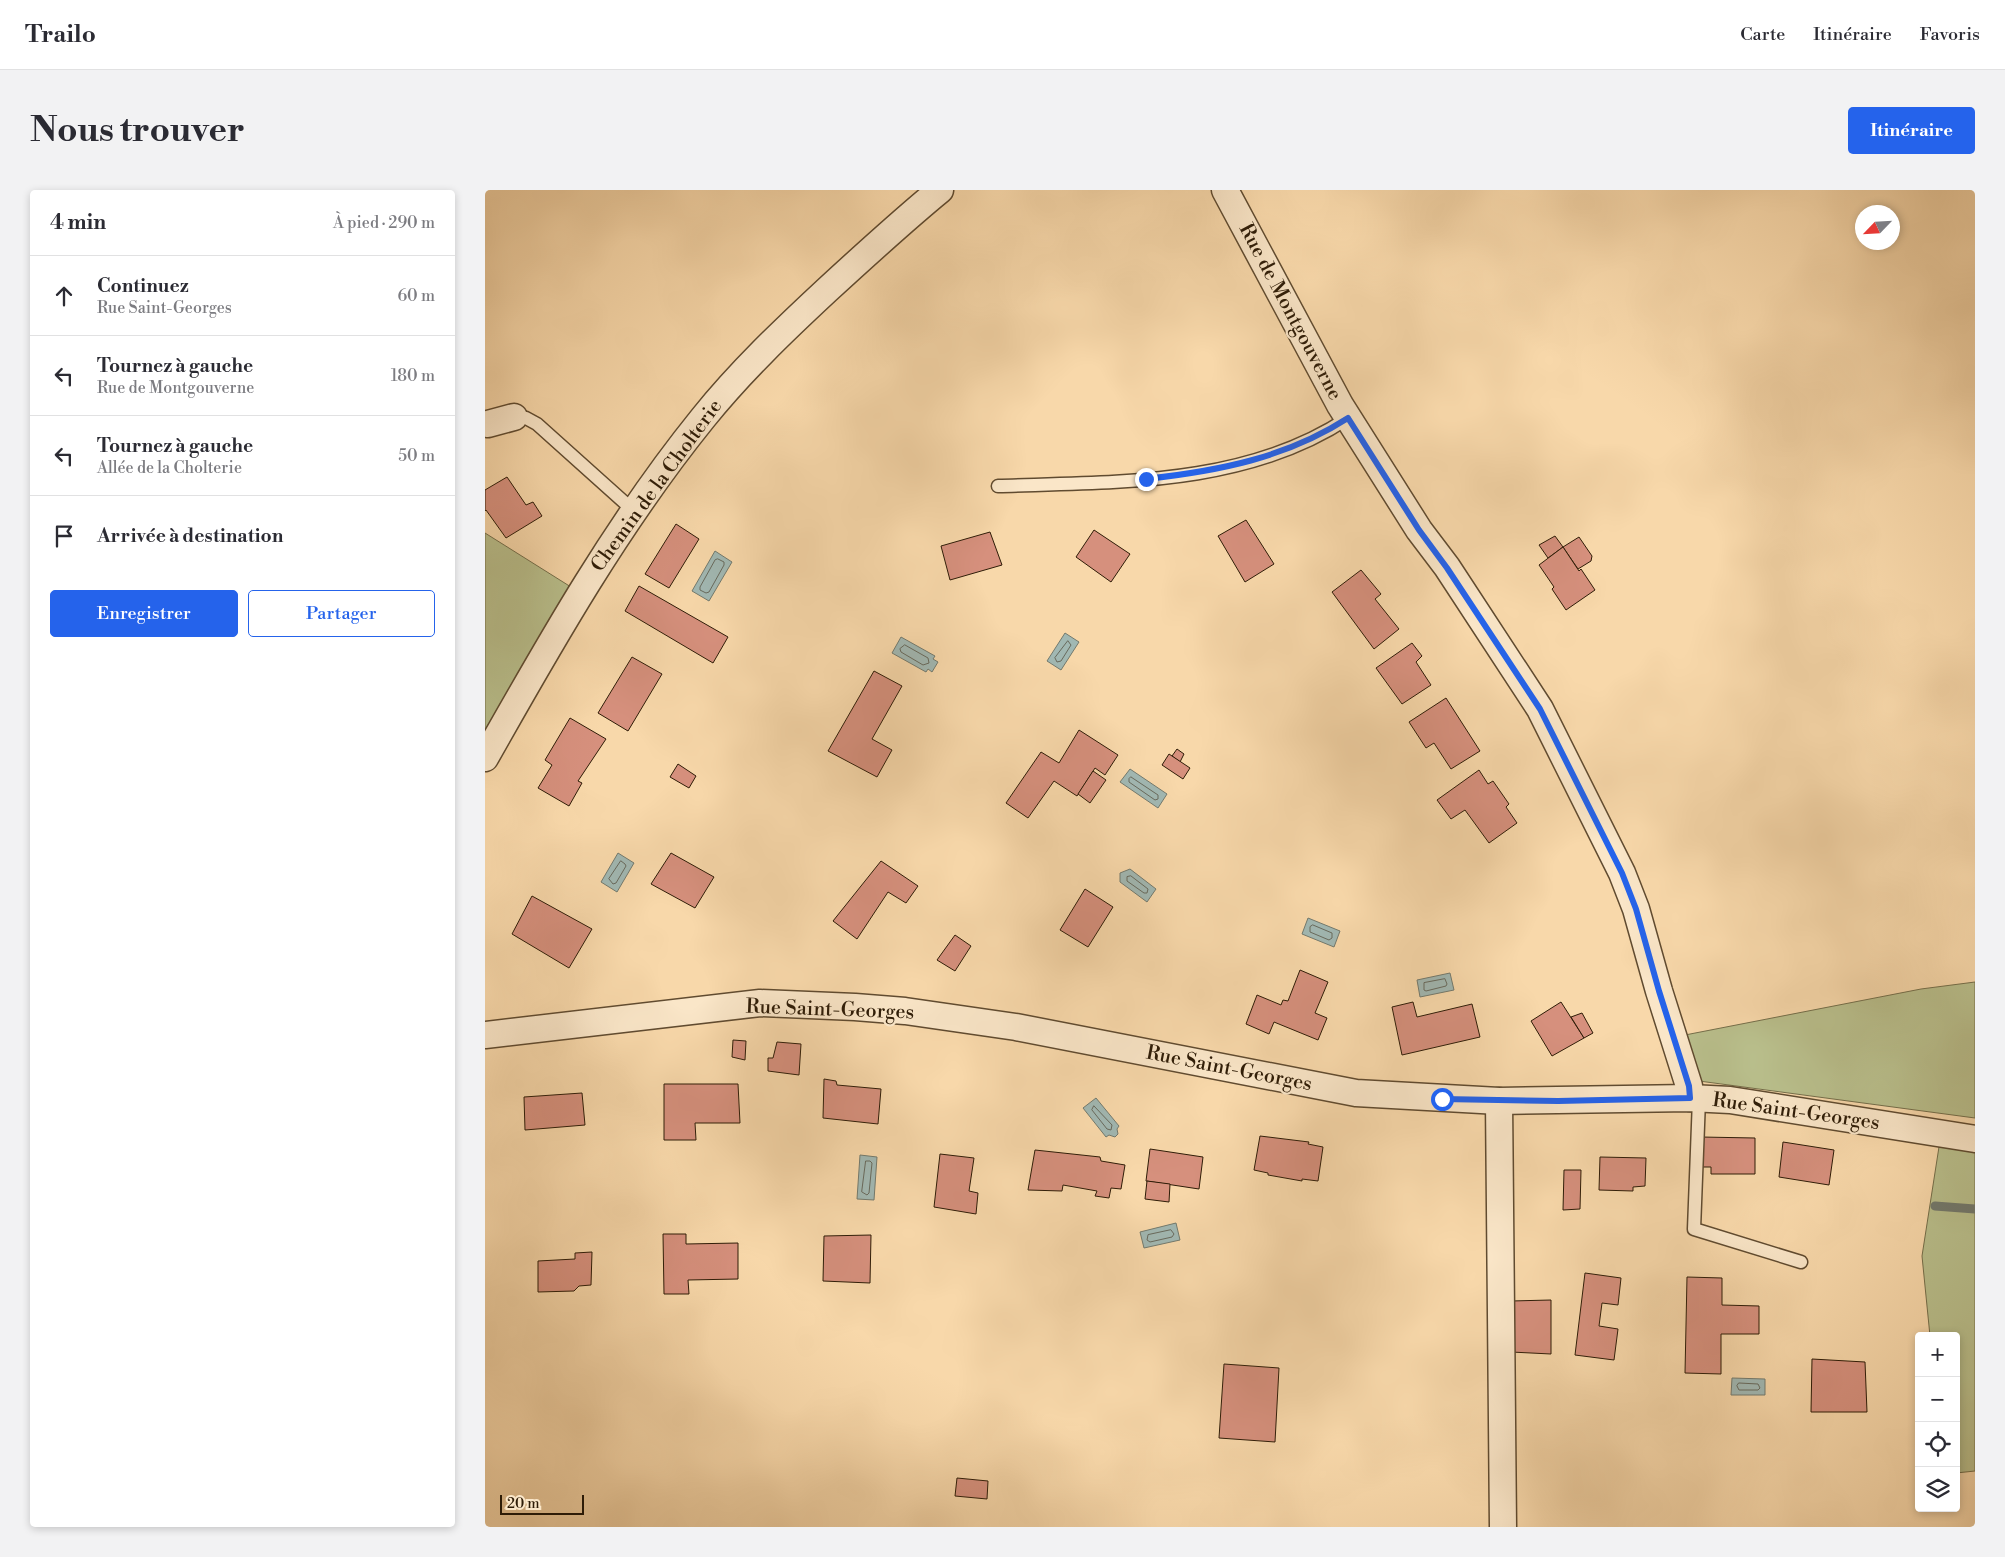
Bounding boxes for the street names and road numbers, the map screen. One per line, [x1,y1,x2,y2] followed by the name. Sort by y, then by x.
[1233,219,1347,405] street label: Rue de Montgouverne
[586,395,728,577] street label: Chemin de la Cholterie
[745,995,915,1025] street label: Rue Saint-Georges
[1144,1041,1314,1097] street label: Rue Saint-Georges
[1711,1088,1881,1136] street label: Rue Saint-Georges

